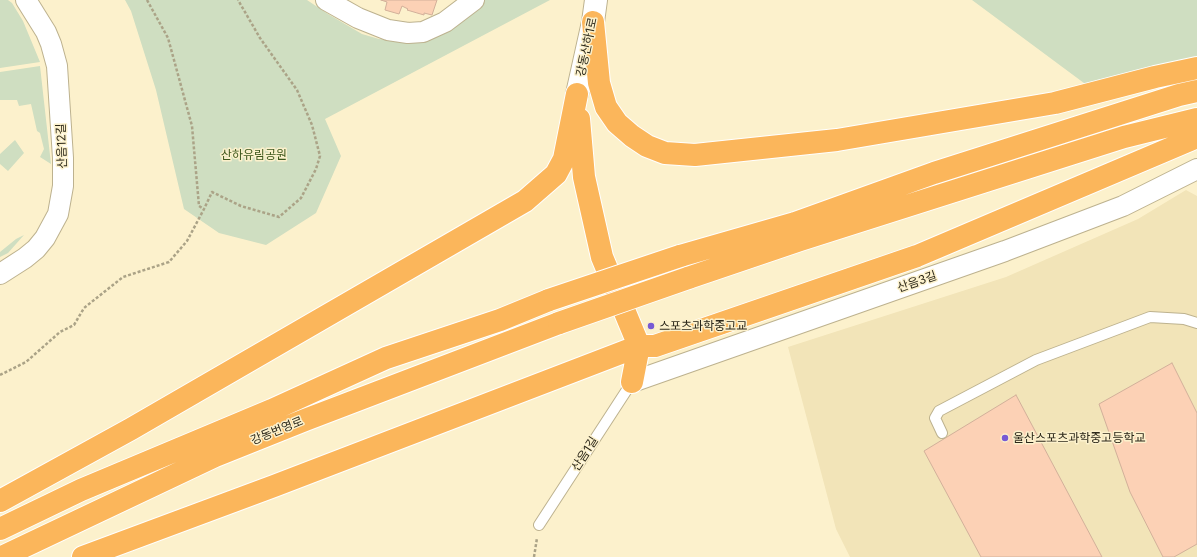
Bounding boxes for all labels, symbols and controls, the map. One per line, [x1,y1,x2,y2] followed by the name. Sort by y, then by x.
[574,16,600,78] street label: 강동산하1로
[54,123,70,169] street label: 산음12길
[221,148,287,162] park label: 산하유림공원
[895,269,939,295] street label: 산음3길
[659,319,747,333] place label: 스포츠과학중고교
[646,321,656,331] marker: 스포츠과학중고교
[249,414,305,448] street label: 강동번영로
[1013,431,1145,445] place label: 울산스포츠과학중고등학교
[1000,433,1010,443] marker: 울산스포츠과학중고등학교
[569,434,601,474] street label: 산음1길

